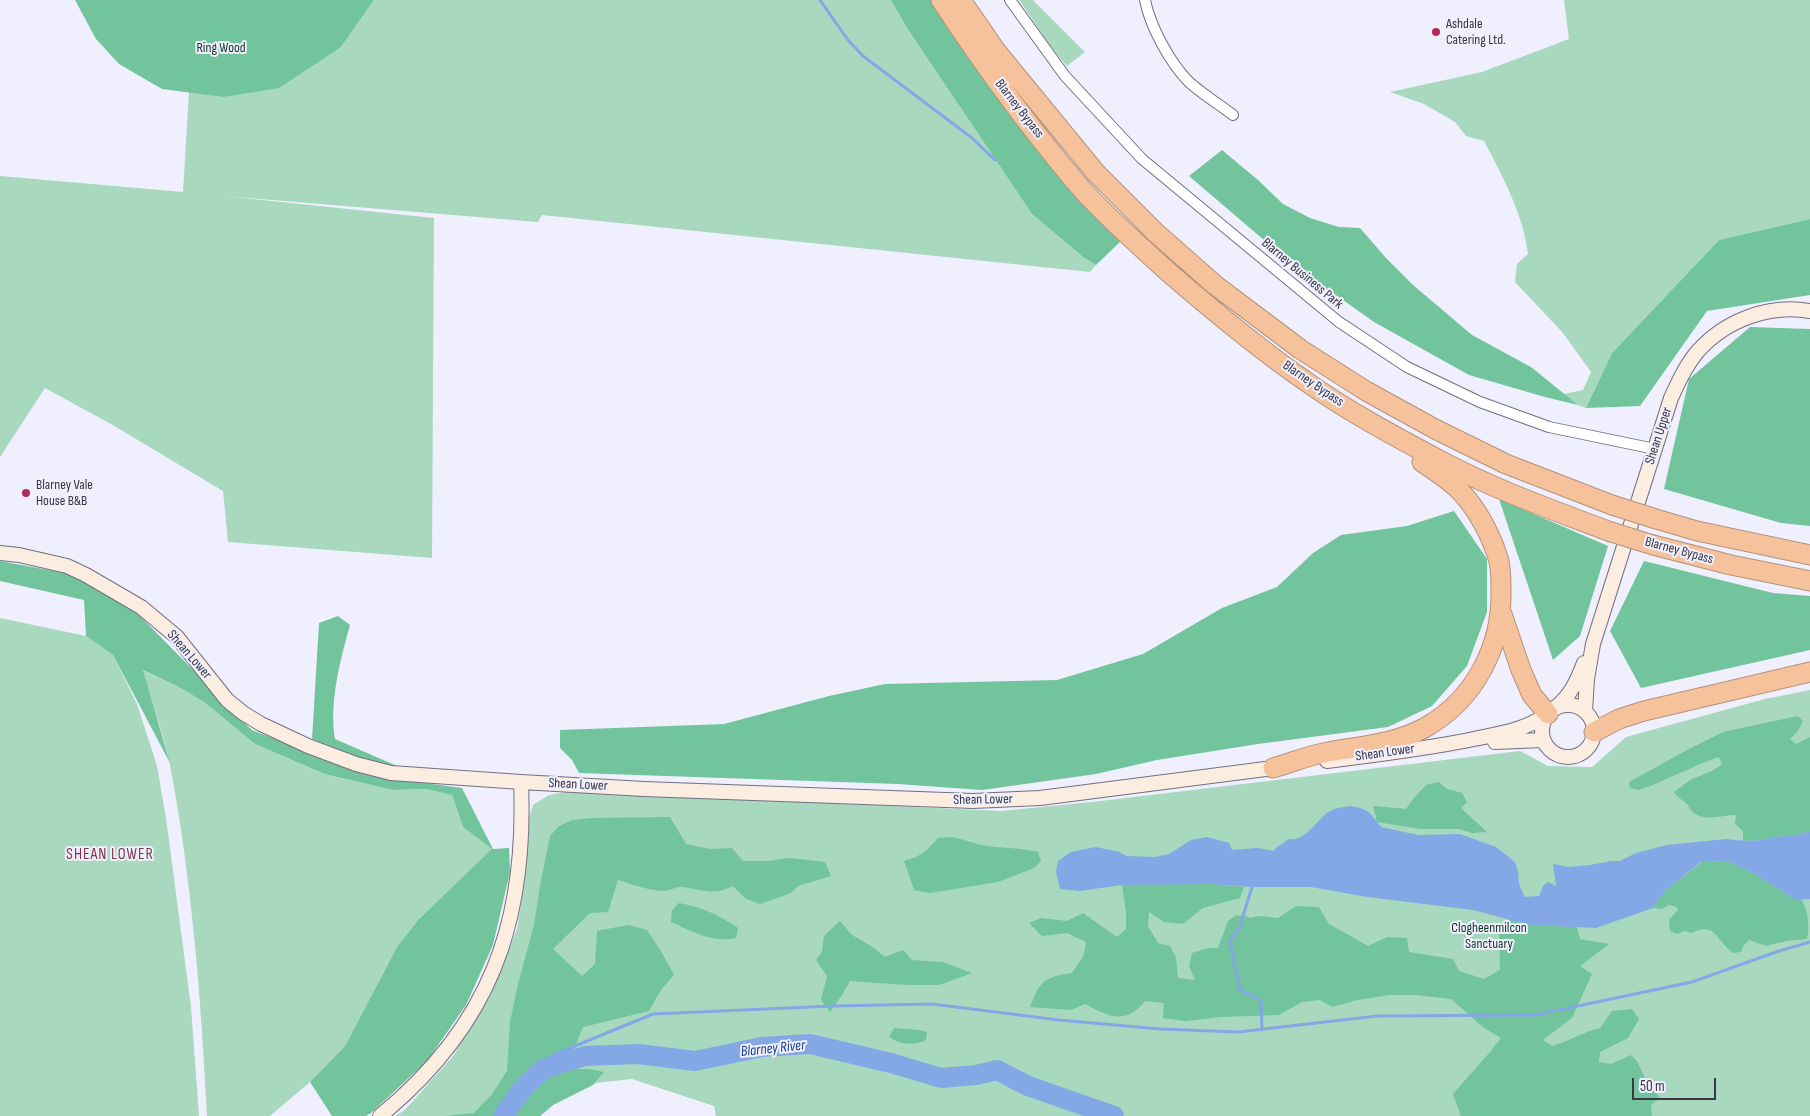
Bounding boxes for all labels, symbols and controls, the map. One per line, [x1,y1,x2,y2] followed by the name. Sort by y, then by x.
[1446,16,1506,48] place label: Ashdale Catering Ltd.
[1430,26,1442,38] marker: Ashdale Catering Ltd.
[196,40,246,56] park label: Ring Wood
[991,76,1047,142] street label: Blarney Bypass
[1258,235,1346,313] street label: Blarney Business Park
[1279,357,1347,411] street label: Blarney Bypass
[1642,405,1676,467] street label: Shean Upper
[36,477,93,510] place label: Blarney Vale House B&B
[20,487,32,499] marker: Blarney Vale House B&B
[1643,534,1715,568] street label: Blarney Bypass
[163,627,215,683] street label: Shean Lower
[1354,741,1416,765] street label: Shean Lower
[548,775,608,795] street label: Shean Lower
[953,791,1013,809] street label: Shean Lower
[65,845,155,865] district label: SHEAN LOWER
[1451,920,1527,952] park label: Clogheenmilcon Sanctuary
[740,1037,806,1061] water label: Blarney River
[1635,1068,1719,1100] scale bar
[1640,1077,1665,1096] text: 50 m

